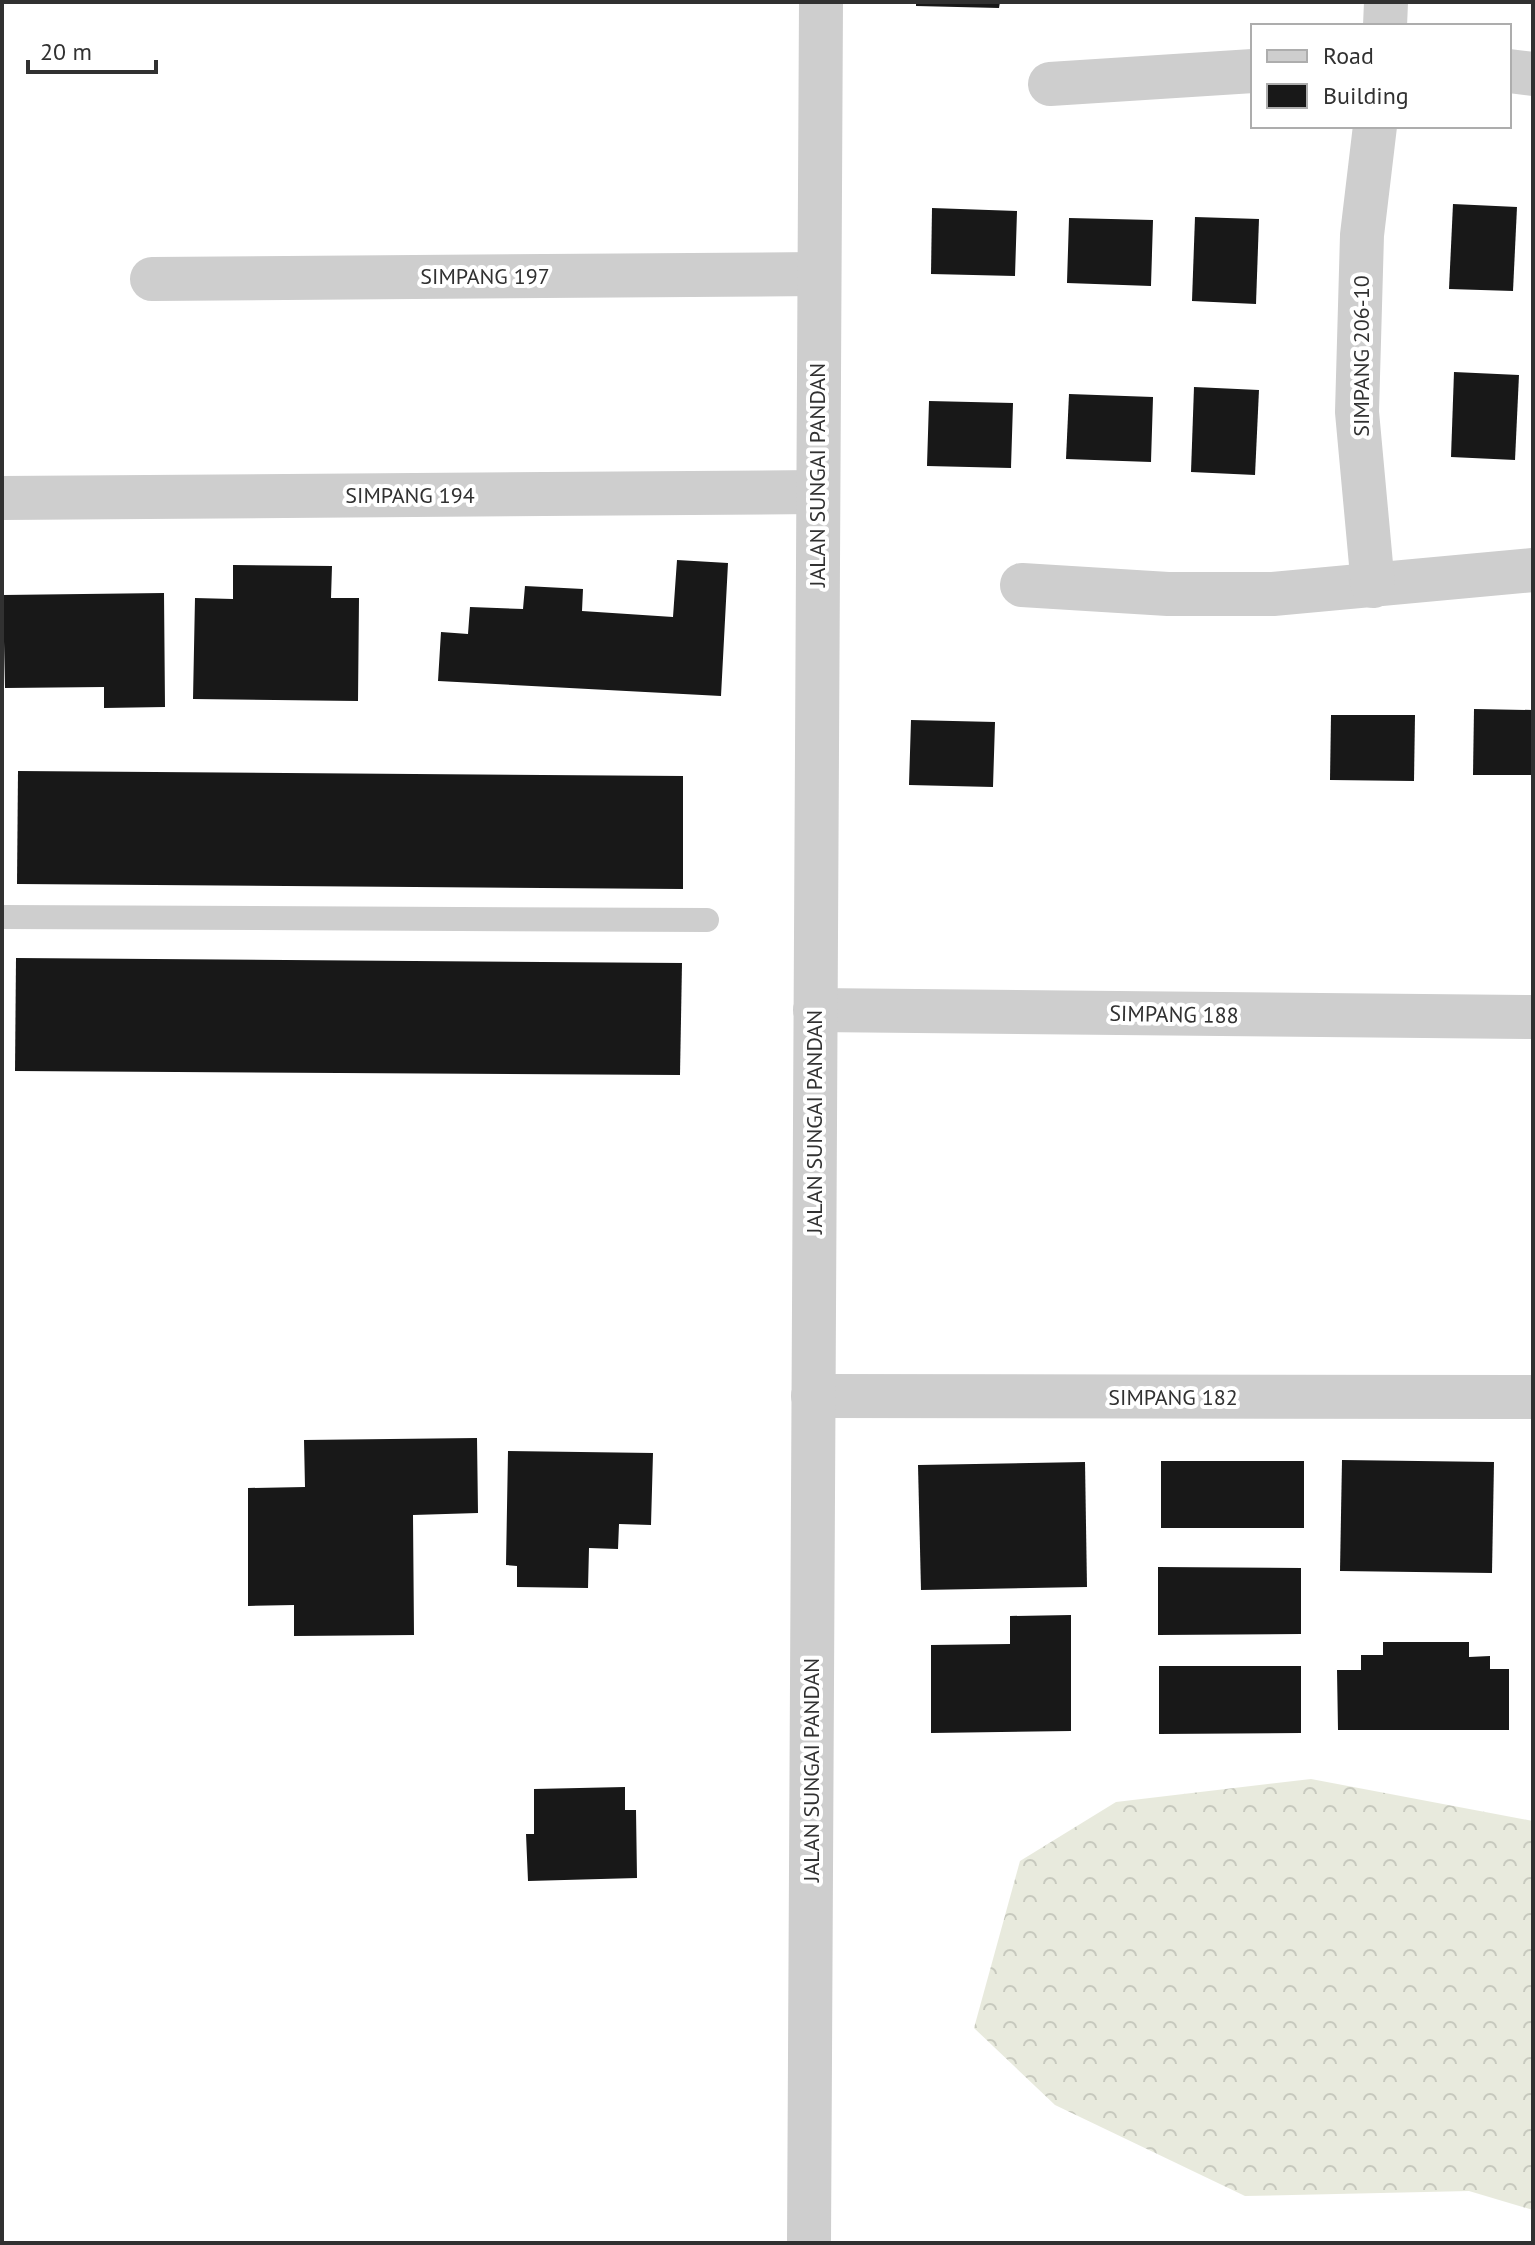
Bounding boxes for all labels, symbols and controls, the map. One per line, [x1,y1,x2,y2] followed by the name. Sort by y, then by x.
[28,24,156,74] scale bar
[1251,24,1511,128] legend
[40,36,92,67] text: 20 m
[1323,40,1374,71] text: Road
[1323,80,1409,111] text: Building
[420,262,550,290] street label: SIMPANG 197
[1347,275,1375,437] street label: SIMPANG 206-10
[803,363,831,588] street label: JALAN SUNGAI PANDAN
[345,481,475,509] street label: SIMPANG 194
[1109,999,1239,1029] street label: SIMPANG 188
[800,1010,828,1235] street label: JALAN SUNGAI PANDAN
[1108,1383,1238,1411] street label: SIMPANG 182
[797,1658,825,1883] street label: JALAN SUNGAI PANDAN

